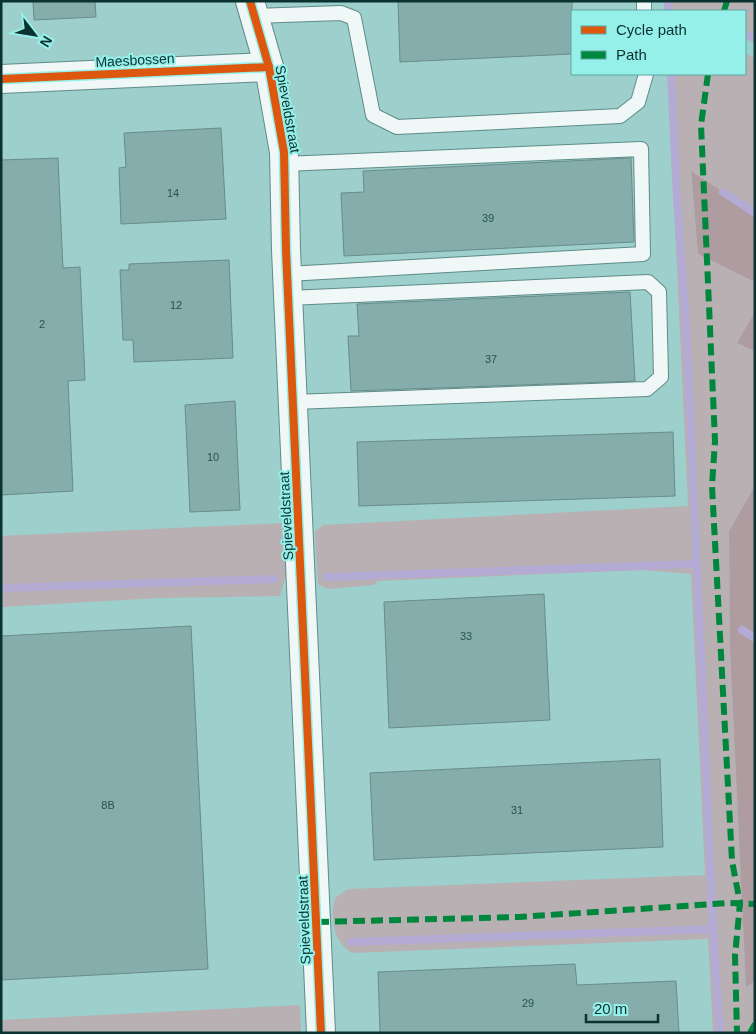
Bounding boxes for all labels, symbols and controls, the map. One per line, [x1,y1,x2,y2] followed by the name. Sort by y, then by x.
[10,10,60,60] north arrow
[571,10,746,75] legend
[616,21,687,38] text: Cycle path
[37,33,56,50] text: N
[616,46,647,63] text: Path
[95,50,175,70] street label: Maesbossen
[272,64,304,154] street label: Spieveldstraat
[167,187,179,199] house number: 14
[482,212,494,224] house number: 39
[170,299,182,311] house number: 12
[39,318,45,330] house number: 2
[485,353,497,365] house number: 37
[207,451,219,463] house number: 10
[276,471,296,561] street label: Spieveldstraat
[460,630,472,642] house number: 33
[101,799,115,811] house number: 8B
[511,804,523,816] house number: 31
[294,875,314,965] street label: Spieveldstraat
[586,992,658,1024] scale bar
[522,997,534,1009] house number: 29
[594,1000,627,1017] text: 20 m

